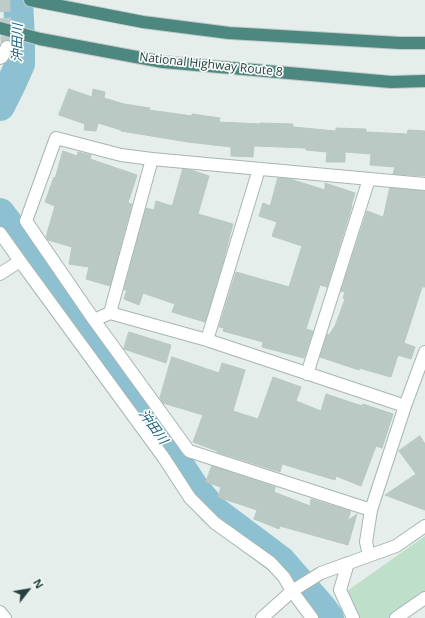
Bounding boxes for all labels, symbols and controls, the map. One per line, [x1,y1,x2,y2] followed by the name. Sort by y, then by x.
[10,23,26,63] water label: 沖田川
[139,50,283,80] street label: National Highway Route 8
[135,407,171,447] water label: 沖田川
[8,570,48,610] north arrow
[30,576,47,591] text: N

